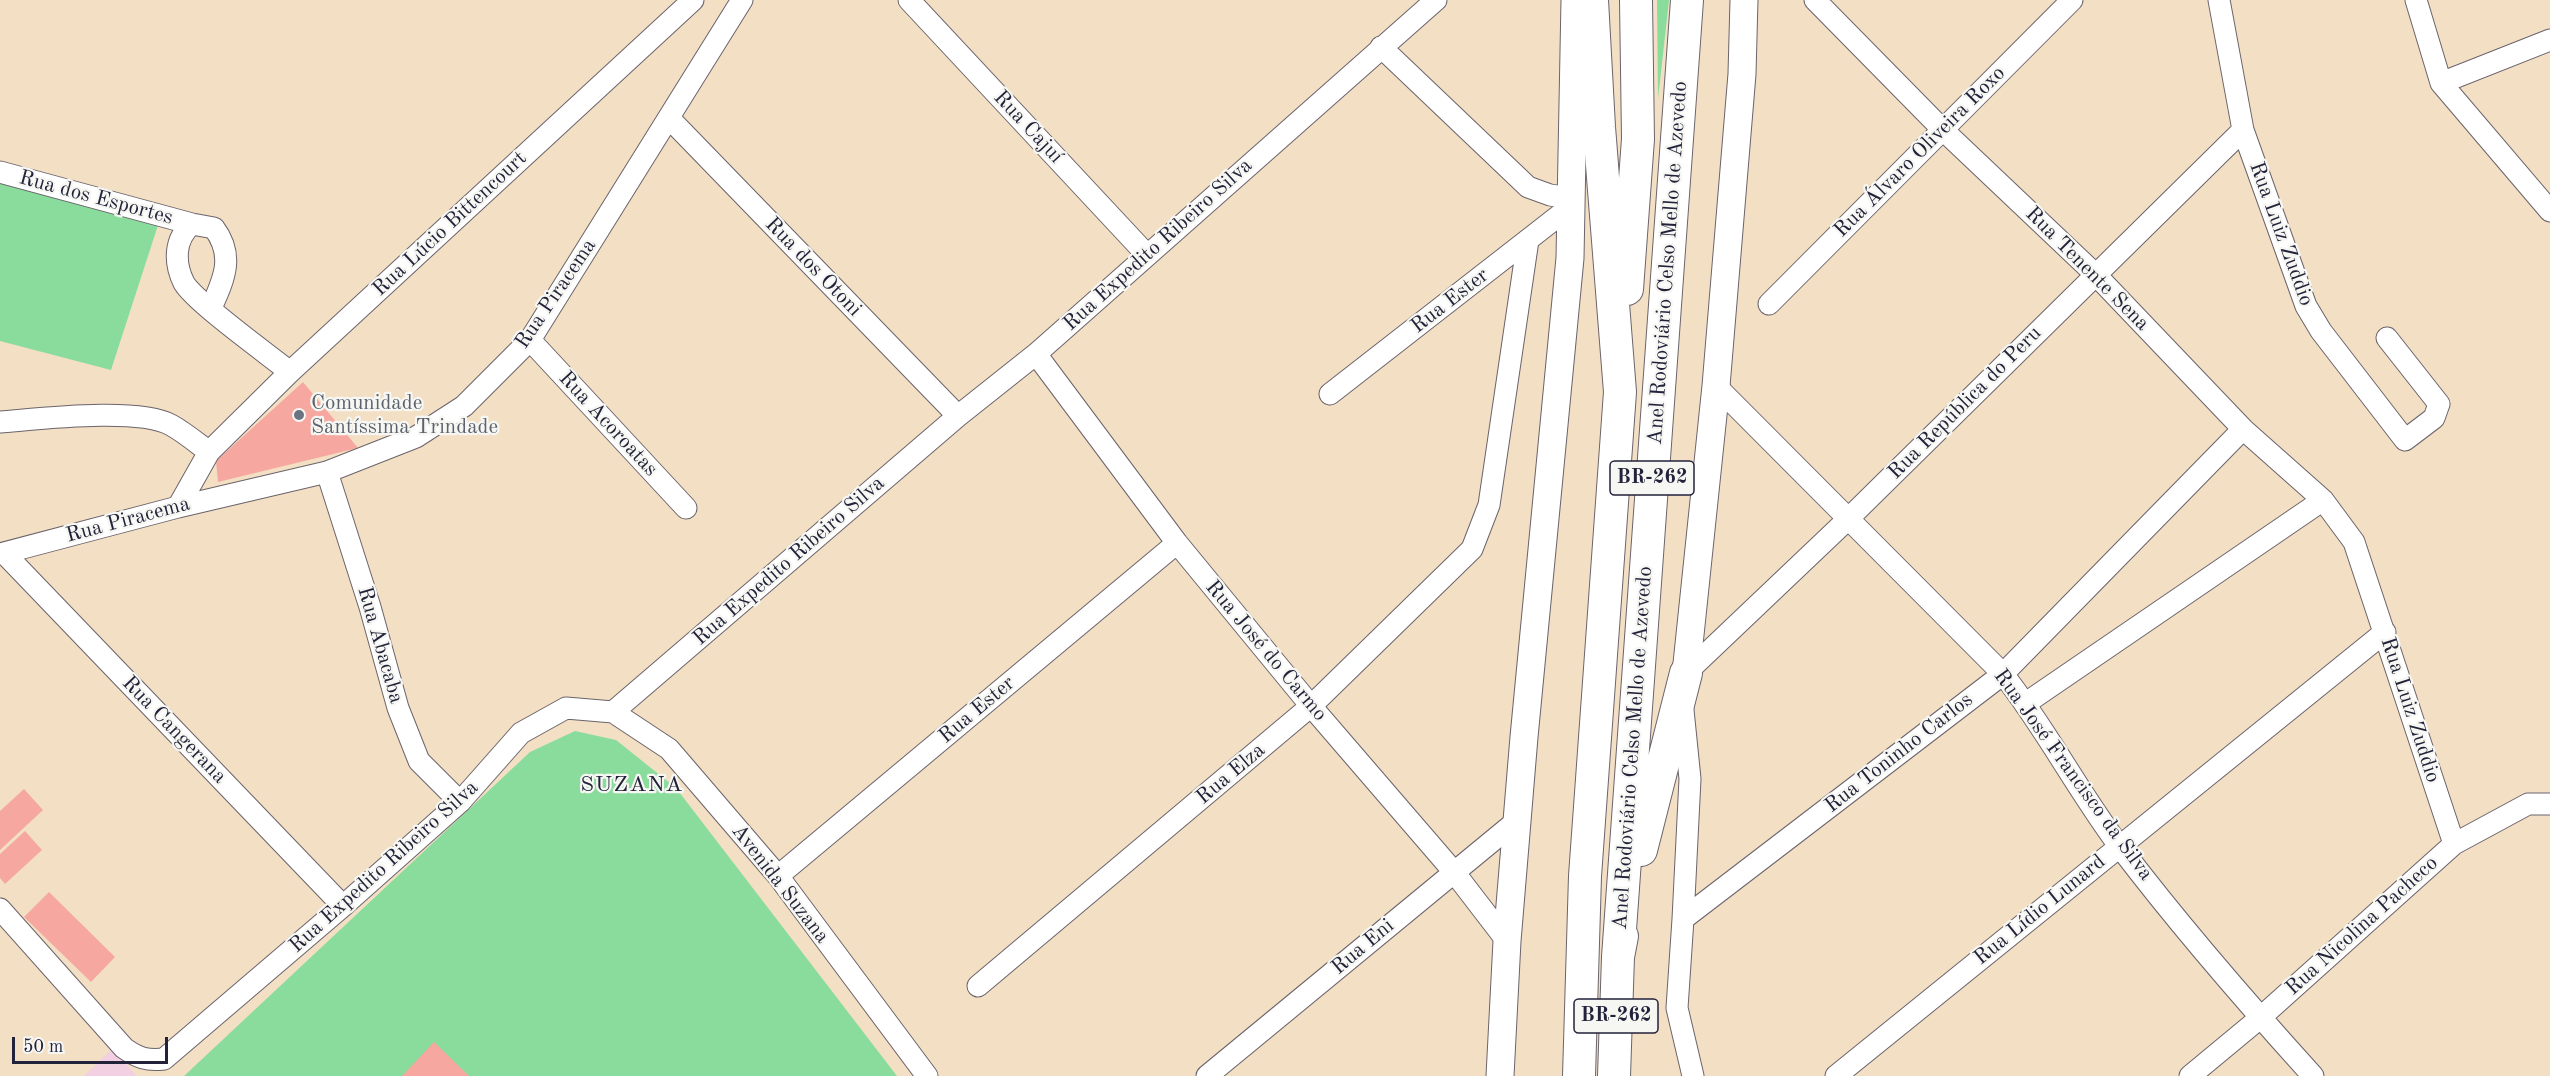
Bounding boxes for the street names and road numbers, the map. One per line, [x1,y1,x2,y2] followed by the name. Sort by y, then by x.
[1829,61,2011,243] street label: Rua Álvaro Oliveira Roxo
[1643,80,1693,446] street label: Anel Rodoviário Celso Mello de Azevedo
[988,85,1068,169] street label: Rua Cajuí
[368,146,532,302] street label: Rua Lúcio Bittencourt
[1058,153,1258,337] street label: Rua Expedito Ribeiro Silva
[2243,159,2319,309] street label: Rua Luiz Zuddio
[16,165,176,231] street label: Rua dos Esportes
[2020,202,2154,336] street label: Rua Tenente Sena
[759,212,867,322] street label: Rua dos Otoni
[510,234,602,354] street label: Rua Piracema
[1406,263,1494,339] street label: Rua Ester
[1883,321,2047,485] street label: Rua República do Peru
[553,366,663,482] street label: Rua Acoroatas
[1610,461,1694,495] road number: BR-262
[688,471,890,651] street label: Rua Expedito Ribeiro Silva
[63,491,193,549] street label: Rua Piracema
[1608,565,1658,931] street label: Anel Rodoviário Celso Mello de Azevedo
[1200,575,1332,727] street label: Rua José do Carmo
[351,584,409,706] street label: Rua Abacaba
[2375,634,2445,786] street label: Rua Luiz Zuddio
[1988,664,2158,886] street label: Rua José Francisco da Silva
[116,671,232,789] street label: Rua Cangerana
[934,671,1020,749] street label: Rua Ester
[1820,687,1978,819] street label: Rua Toninho Carlos
[1191,738,1271,810] street label: Rua Elza
[284,775,484,959] street label: Rua Expedito Ribeiro Silva
[726,819,834,949] street label: Avenida Suzana
[1969,849,2111,971] street label: Rua Lídio Lunard
[2281,851,2443,1001] street label: Rua Nicolina Pacheco
[1327,914,1399,980] street label: Rua Eni
[1574,999,1658,1033] road number: BR-262

